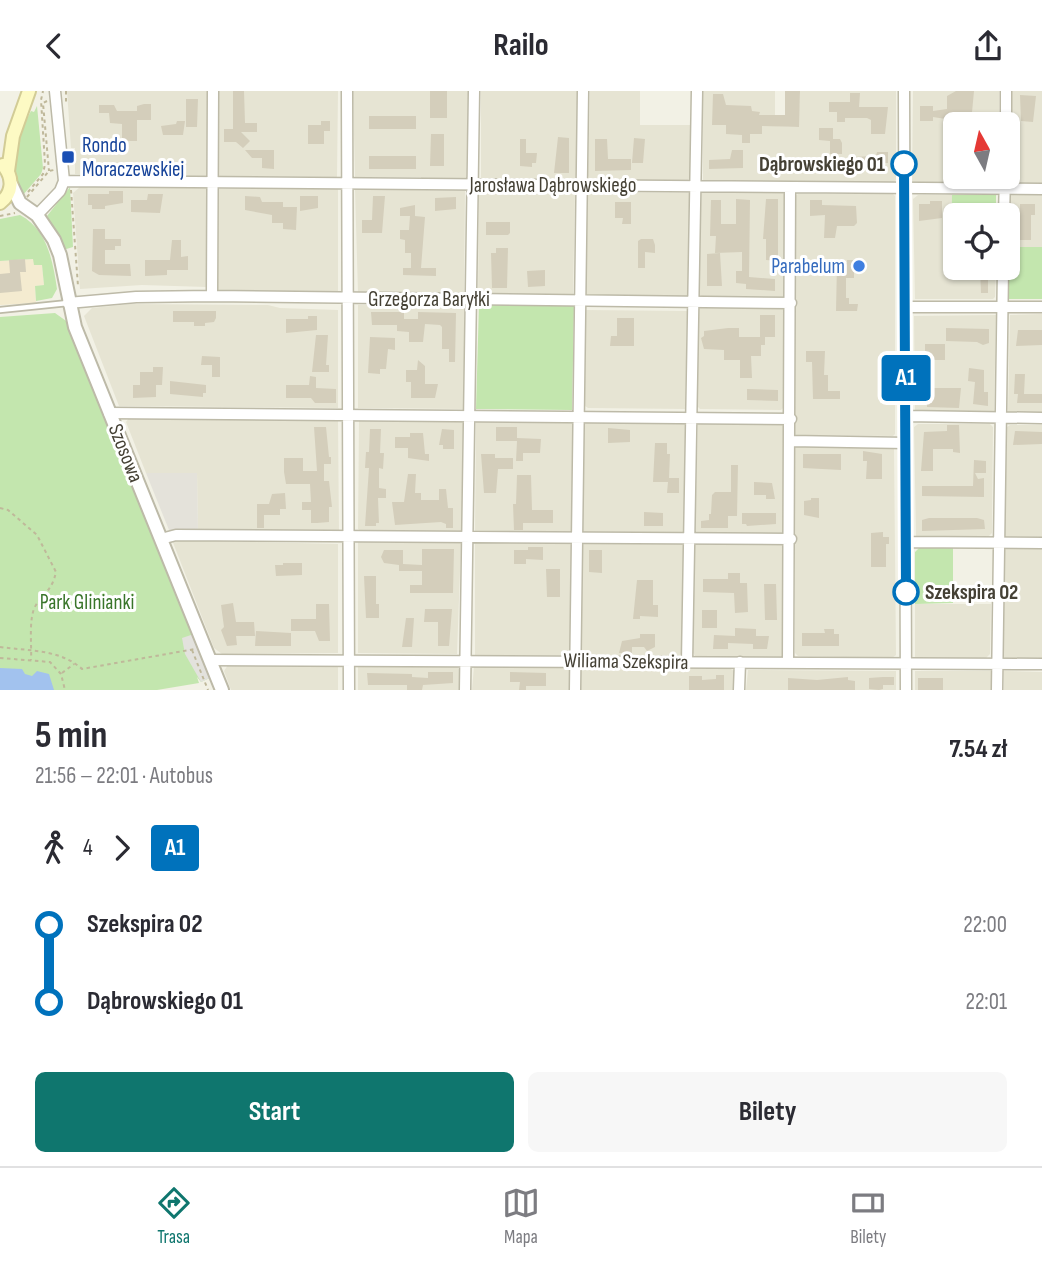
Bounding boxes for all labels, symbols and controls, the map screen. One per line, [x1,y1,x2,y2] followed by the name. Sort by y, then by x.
[493,26,549,65] text: Railo
[35,27,73,65] icon: back
[969,27,1007,65] icon: share
[943,112,1020,189] north arrow
[943,112,1020,280] map controls
[82,133,184,182] place label: Rondo Moraczewskiej
[60,149,76,165] marker: Rondo Moraczewskiej
[891,151,917,177] marker: Dąbrowskiego 01
[759,152,885,177] place label: Dąbrowskiego 01
[468,173,637,198] street label: Jarosława Dąbrowskiego
[943,203,1020,280] button: locate
[771,254,845,279] place label: Parabelum
[851,258,867,274] marker: Parabelum
[368,287,490,312] street label: Grzegorza Baryłki
[874,355,937,401] line badge: A1
[896,363,916,392] text: A1
[103,420,148,486] street label: Szosowa
[893,579,919,605] marker: Szekspira 02
[925,580,1018,605] place label: Szekspira 02
[40,590,134,615] park label: Park Glinianki
[563,648,689,675] street label: Wiliama Szekspira
[35,713,107,758] text: 5 min
[949,734,1007,765] text: 7.54 zł
[35,762,213,790] text: 21:56 – 22:01 · Autobus
[35,829,73,867] icon: walk
[103,829,141,867] icon: forward
[165,833,185,862] text: A1
[83,834,93,862] text: 4
[87,909,203,940] text: Szekspira 02
[963,911,1007,939] text: 22:00
[87,986,243,1017] text: Dąbrowskiego 01
[965,988,1007,1016] text: 22:01
[35,1072,514,1152] button: Start
[528,1072,1007,1152] button: Bilety
[155,1184,193,1249] tab: Trasa
[502,1184,540,1249] tab: Mapa
[849,1184,887,1249] tab: Bilety

